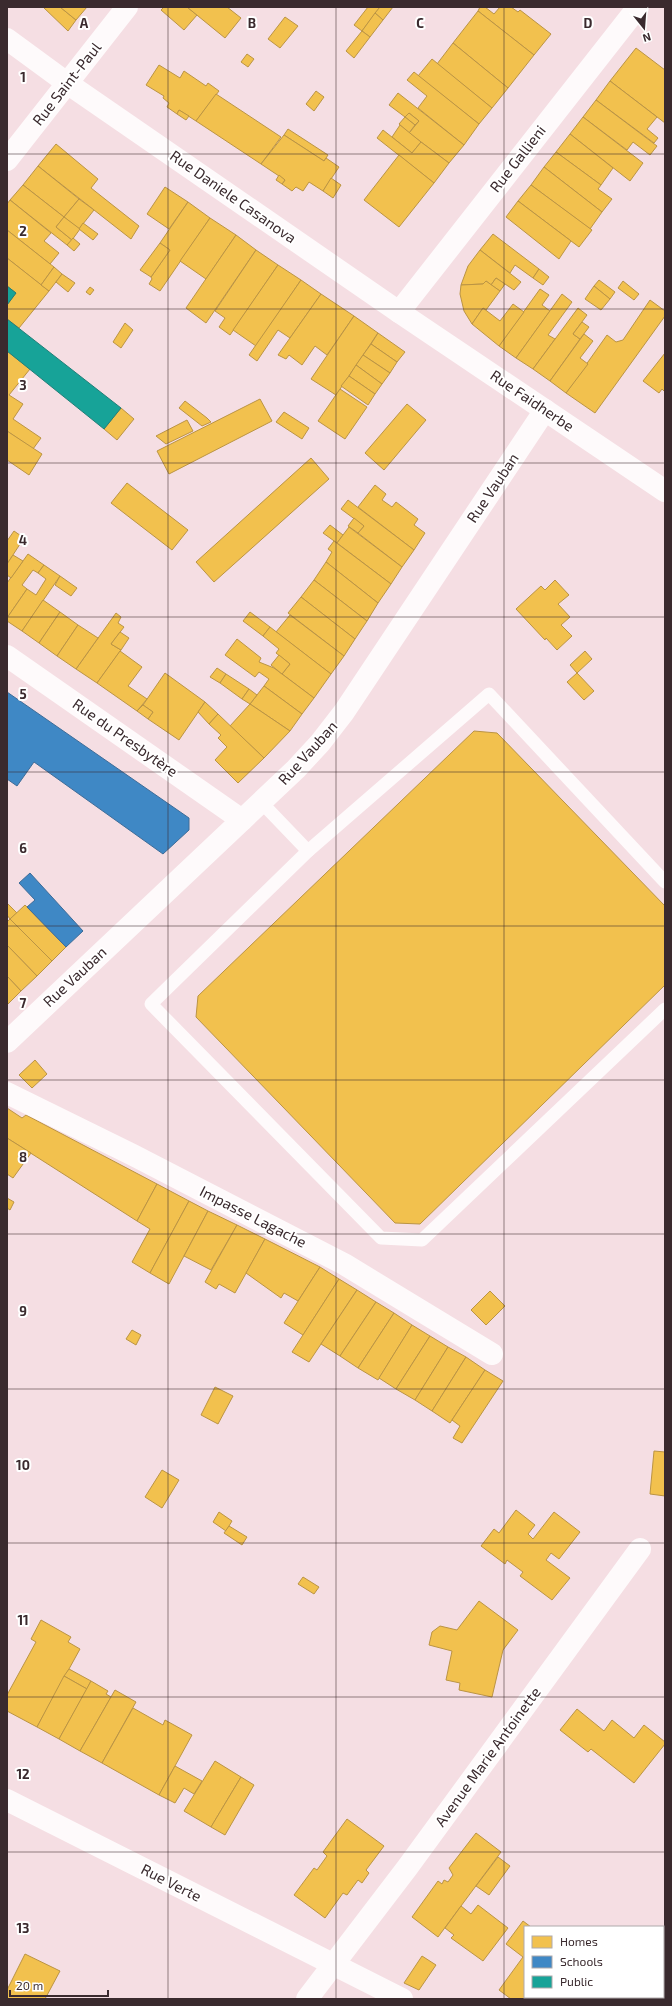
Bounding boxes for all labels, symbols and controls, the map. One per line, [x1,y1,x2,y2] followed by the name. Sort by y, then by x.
[624,8,664,48] north arrow
[80,15,89,31] text: A
[248,15,256,31] text: B
[416,15,424,31] text: C
[584,15,593,31] text: D
[641,31,653,45] text: N
[28,38,105,129] street label: Rue Saint-Paul
[20,69,26,85] text: 1
[485,121,549,195] street label: Rue Gallieni
[167,146,300,246] street label: Rue Daniele Casanova
[19,223,27,239] text: 2
[487,366,578,435] street label: Rue Faidherbe
[19,377,27,393] text: 3
[462,449,522,526] street label: Rue Vauban
[19,532,27,548] text: 4
[19,686,27,702] text: 5
[70,694,182,780] street label: Rue du Presbytère
[274,717,341,788] street label: Rue Vauban
[19,840,27,856] text: 6
[39,942,110,1010] street label: Rue Vauban
[20,995,27,1011] text: 7
[19,1149,27,1165] text: 8
[197,1181,310,1251] street label: Impasse Lagache
[19,1303,27,1319] text: 9
[16,1457,30,1473] text: 10
[17,1612,29,1628] text: 11
[431,1683,544,1830] street label: Avenue Marie Antoinette
[16,1766,30,1782] text: 12
[138,1859,205,1905] street label: Rue Verte
[17,1920,30,1936] text: 13
[524,1926,664,1998] legend
[560,1934,598,1948] text: Homes
[560,1954,603,1968] text: Schools
[10,1972,108,1998] scale bar
[560,1974,593,1988] text: Public
[16,1978,43,1992] text: 20 m

